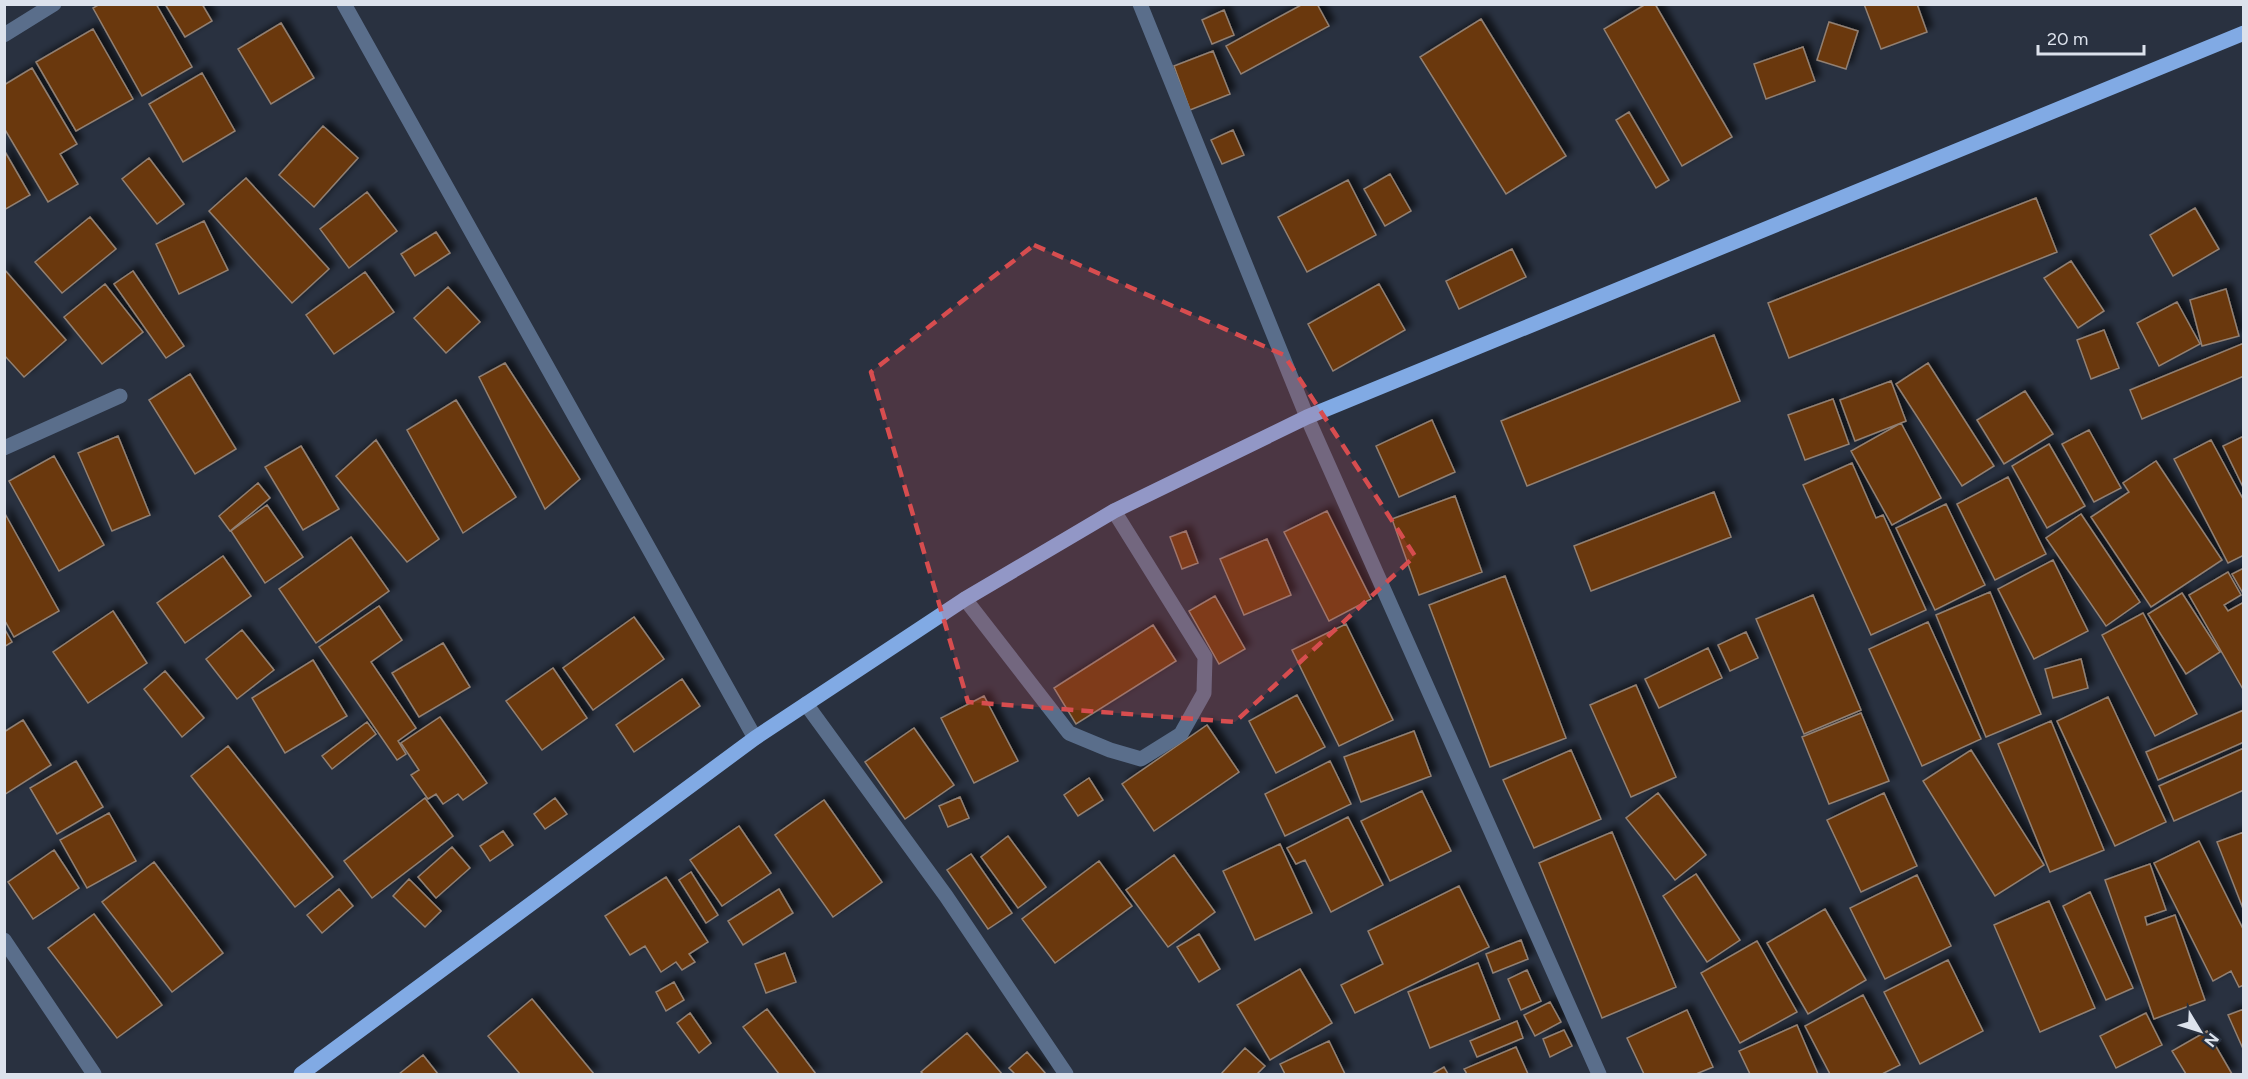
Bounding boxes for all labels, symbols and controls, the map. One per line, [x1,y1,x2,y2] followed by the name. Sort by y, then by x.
[2038,18,2144,56] scale bar
[2047,28,2088,50] text: 20 m
[2170,1001,2230,1061] north arrow
[2200,1029,2223,1051] text: N

